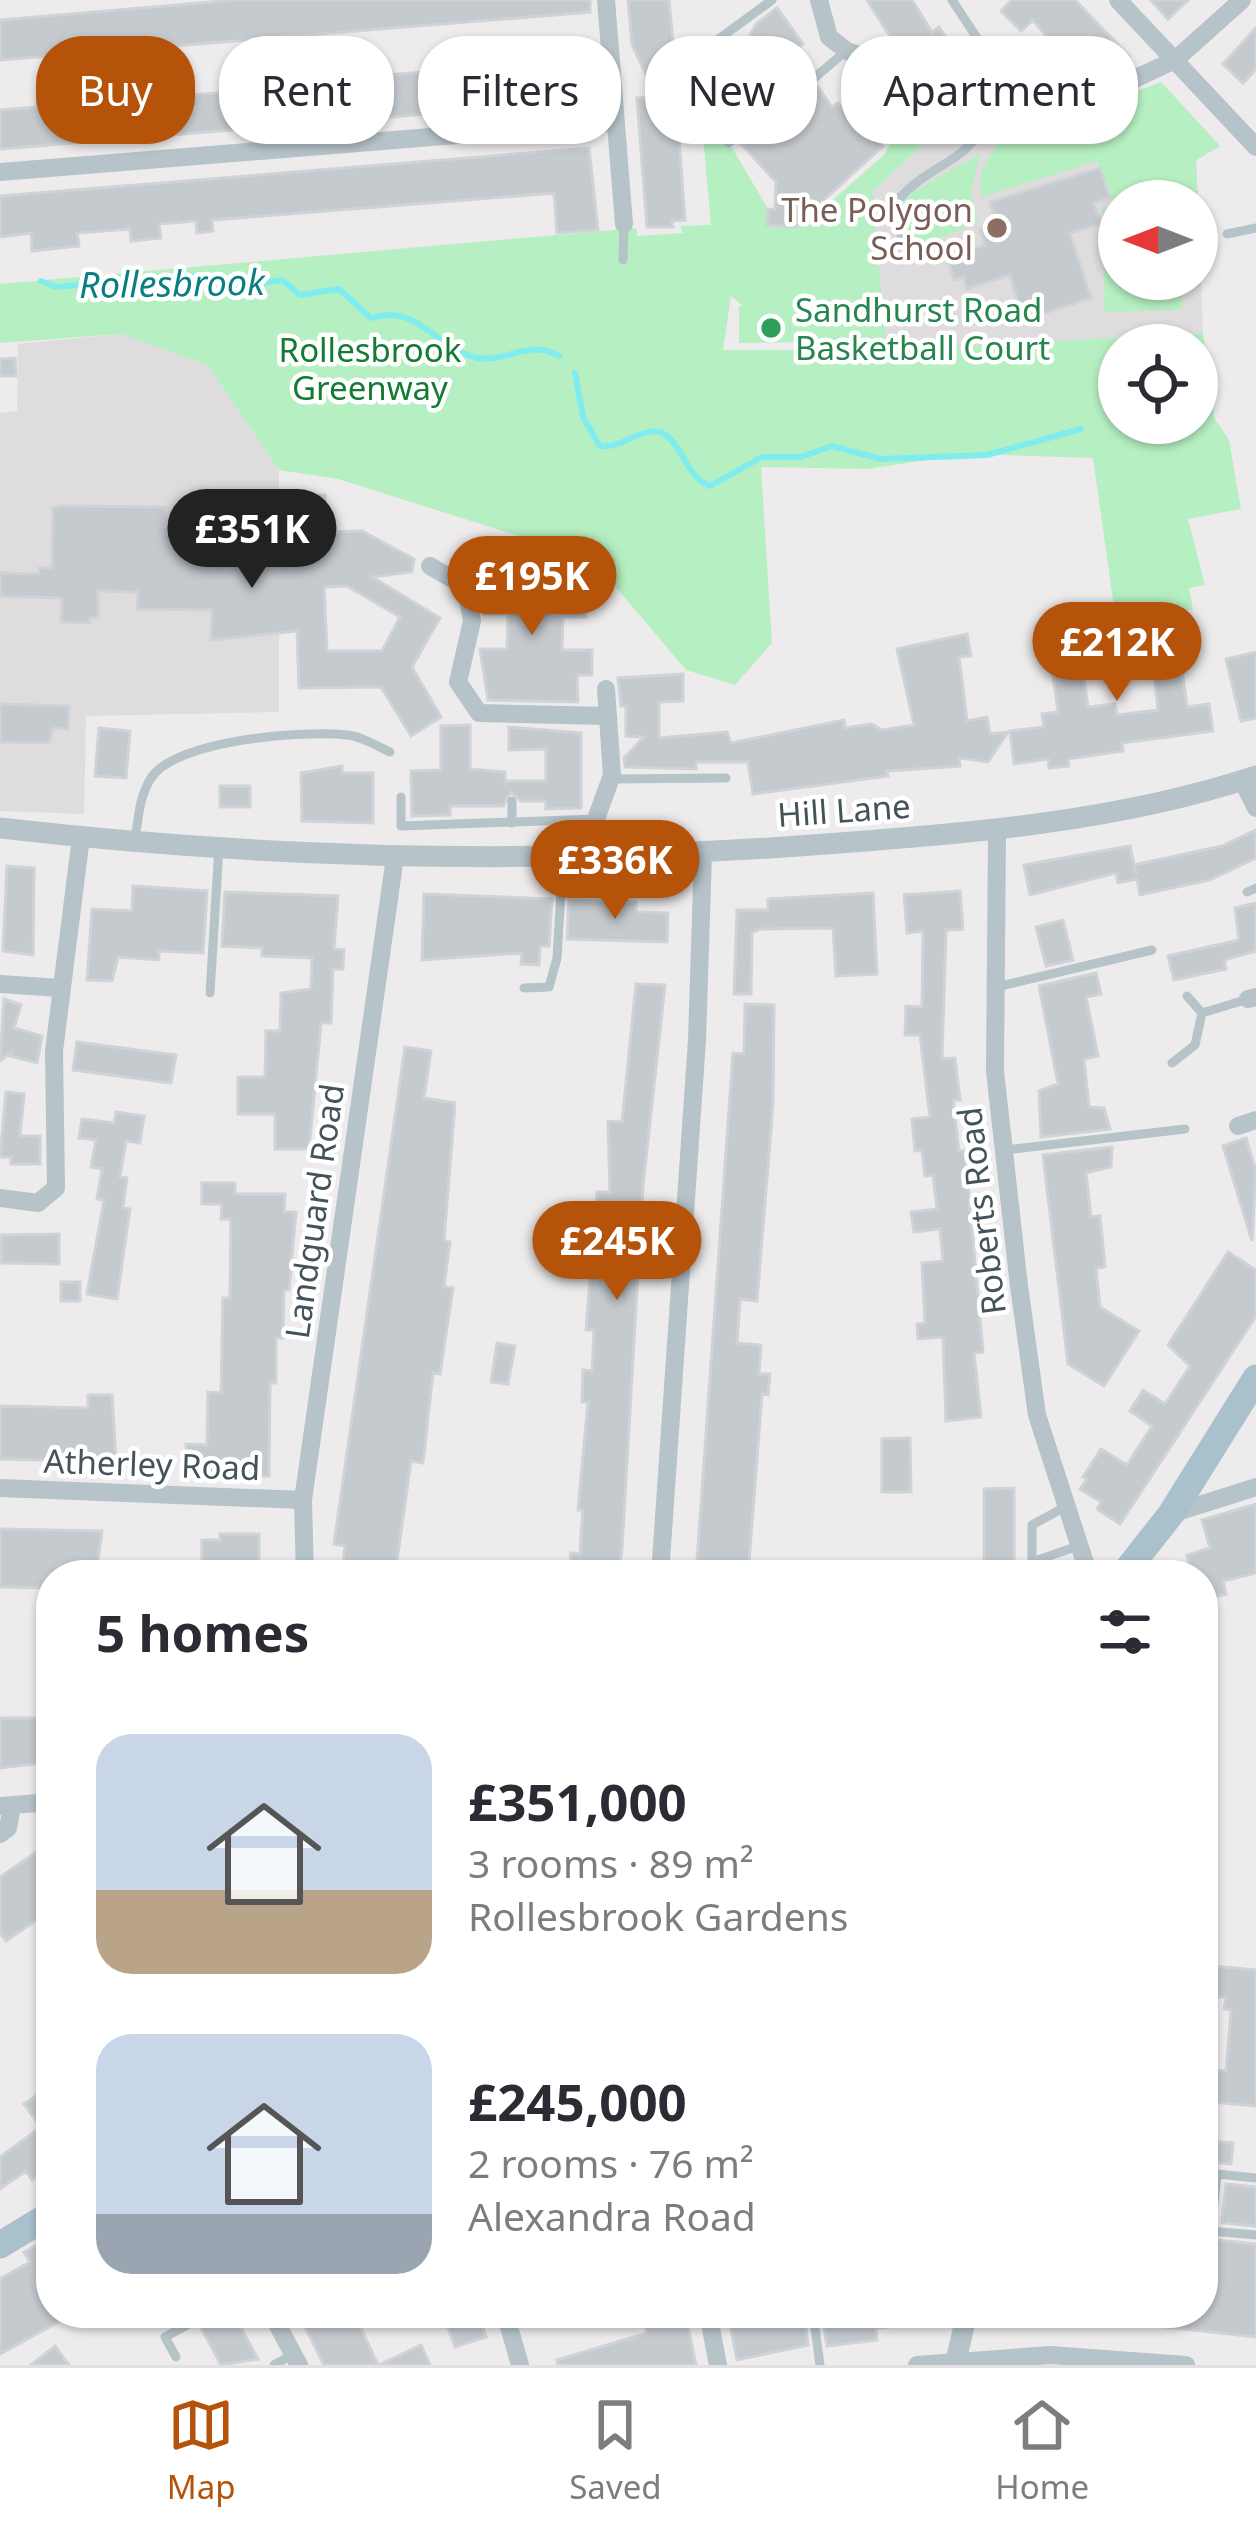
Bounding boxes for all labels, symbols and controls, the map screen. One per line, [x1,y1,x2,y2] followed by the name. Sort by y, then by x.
[36,36,195,144] chip: Buy
[219,36,394,144] chip: Rent
[418,36,621,144] chip: Filters
[645,36,817,144] chip: New
[841,36,1138,144] chip: Apartment
[1098,180,1218,300] north arrow
[1098,180,1218,444] map controls
[781,187,973,270] place label: The Polygon School
[984,215,1010,241] marker: The Polygon School
[79,257,266,309] water label: Rollesbrook
[795,287,1050,370] place label: Sandhurst Road Basketball Court
[758,315,784,341] marker: Sandhurst Road Basketball Court
[1098,324,1218,444] button: locate
[279,327,462,410] park label: Rollesbrook Greenway
[168,489,336,591] pin: £351K
[194,501,310,554] text: £351K
[448,536,616,638] pin: £195K
[474,548,590,601] text: £195K
[1033,602,1201,704] pin: £212K
[1059,614,1175,667] text: £212K
[776,783,912,837] street label: Hill Lane
[531,820,699,922] pin: £336K
[557,832,673,885] text: £336K
[274,1081,354,1341] street label: Landguard Road
[946,1105,1016,1317] street label: Roberts Road
[533,1201,701,1303] pin: £245K
[559,1213,675,1266] text: £245K
[43,1438,261,1490] street label: Atherley Road
[96,1597,309,1667] text: 5 homes
[1092,1599,1158,1665] icon: filters
[468,1766,687,1836] text: £351,000
[192,1782,336,1926] icon: home
[468,1836,754,1889] text: 3 rooms · 89 m²
[468,1889,848,1942] text: Rollesbrook Gardens
[468,2066,687,2136] text: £245,000
[192,2082,336,2226] icon: home
[468,2136,754,2189] text: 2 rooms · 76 m²
[468,2189,756,2242] text: Alexandra Road
[167,2392,236,2509] tab: Map
[569,2392,662,2509] tab: Saved
[995,2392,1089,2509] tab: Home

